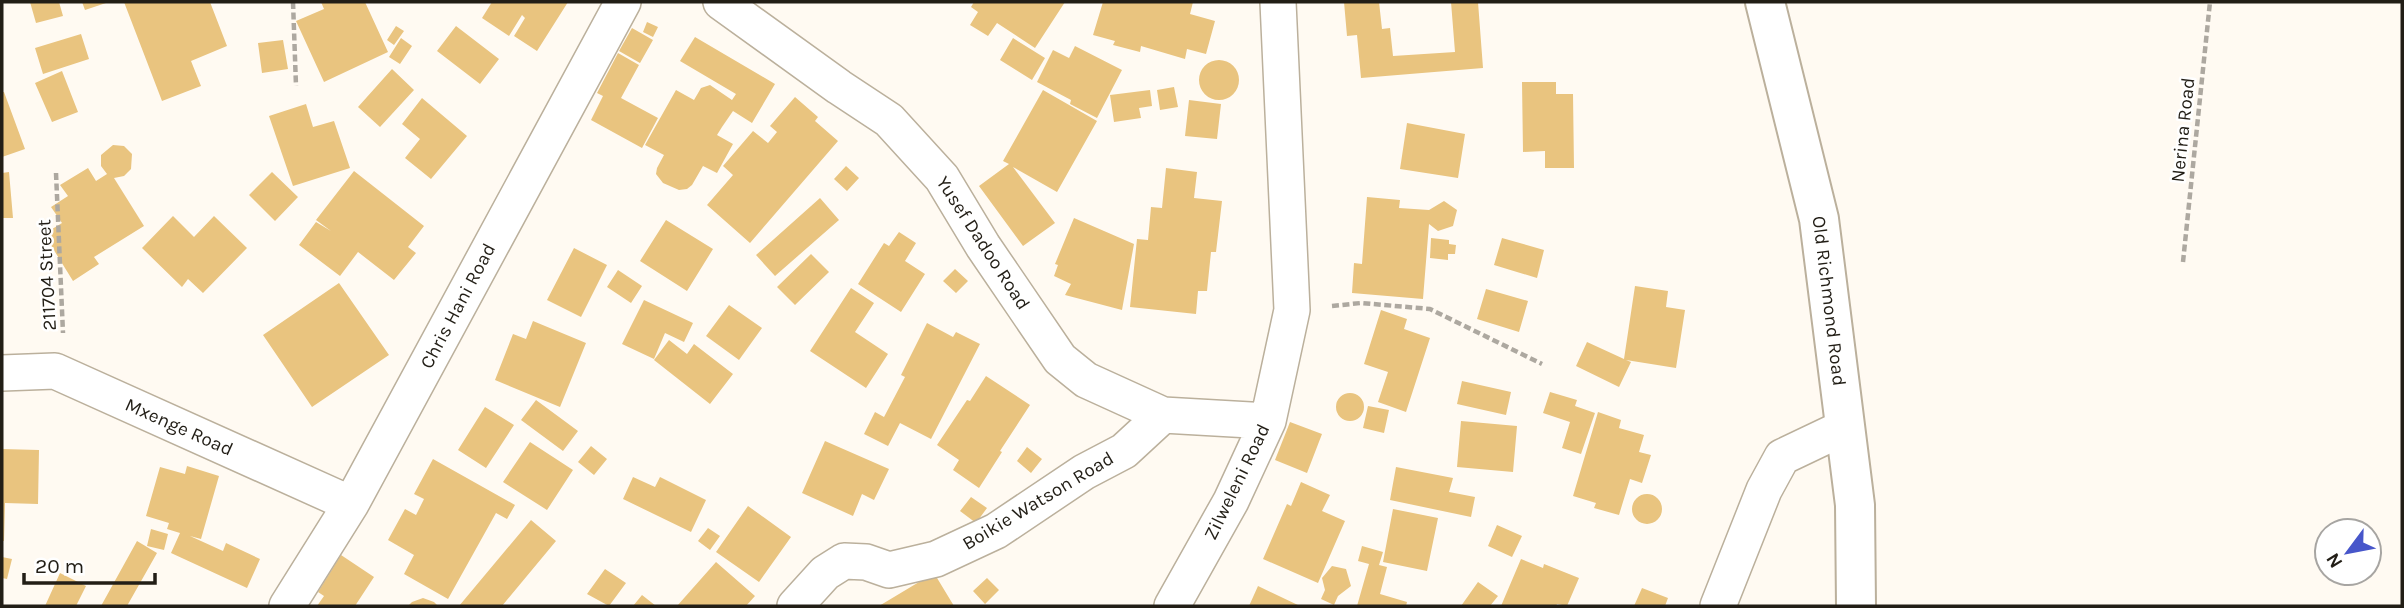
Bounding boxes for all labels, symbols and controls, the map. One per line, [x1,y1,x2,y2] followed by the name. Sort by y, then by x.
[2167,76,2199,184] street label: Nerina Road
[932,172,1034,314] street label: Yusef Dadoo Road
[1808,215,1850,387] street label: Old Richmond Road
[33,219,61,331] street label: 211704 Street
[416,240,500,372] street label: Chris Hani Road
[122,393,236,461] street label: Mxenge Road
[1199,420,1275,544] street label: Zilweleni Road
[958,447,1118,555] street label: Boikie Watson Road
[2313,517,2383,587] north arrow
[24,542,156,586] scale bar
[2321,549,2347,572] text: N
[35,554,84,578] text: 20 m

